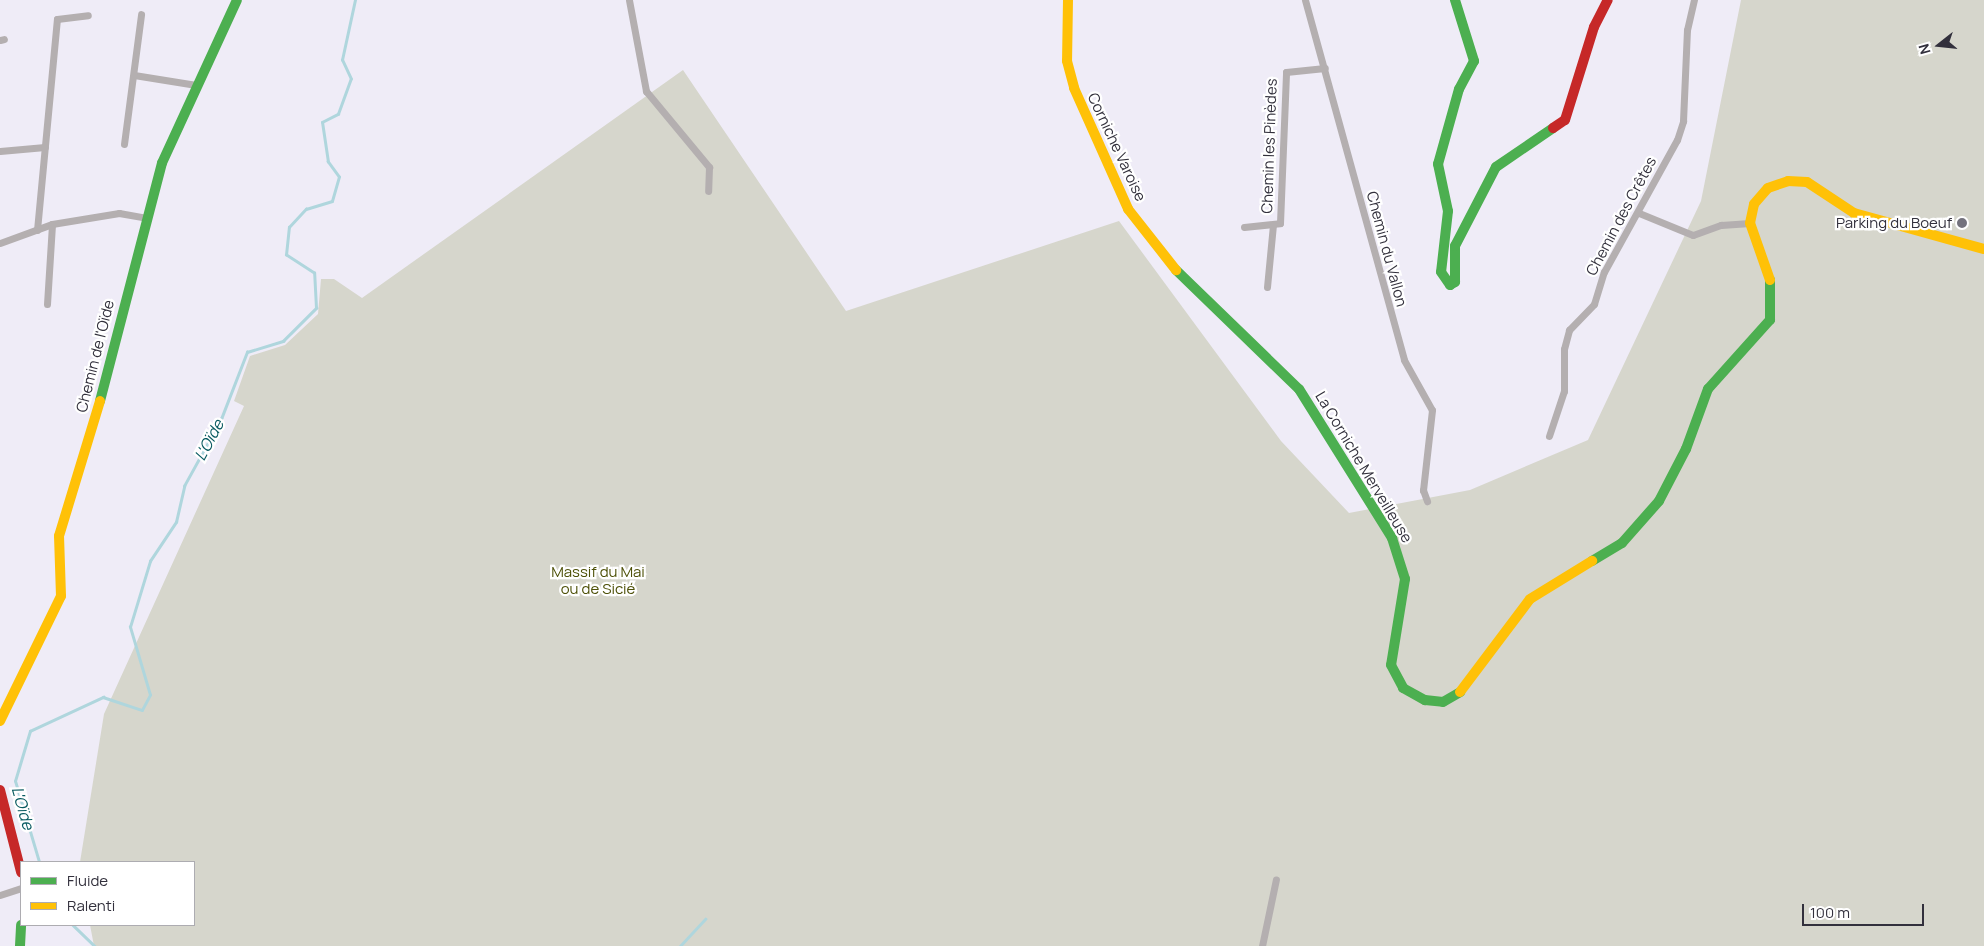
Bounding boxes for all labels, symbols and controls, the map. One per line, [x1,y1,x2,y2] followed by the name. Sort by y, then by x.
[1914,20,1964,70] north arrow
[1914,42,1935,57] text: N
[1258,78,1280,214] street label: Chemin les Pinèdes
[1084,90,1150,204] street label: Corniche Varoise
[1582,153,1660,279] street label: Chemin des Crêtes
[1363,189,1411,309] street label: Chemin du Vallon
[1836,214,1952,232] place label: Parking du Boeuf
[1956,217,1968,229] marker: Parking du Boeuf
[72,298,118,414] street label: Chemin de l'Oïde
[1312,388,1416,546] street label: La Corniche Merveilleuse
[190,416,228,464] water label: L'Oïde
[551,562,645,597] park label: Massif du Mai ou de Sicié
[8,784,38,832] water label: L'Oïde
[20,861,195,926] legend
[67,870,108,891] text: Fluide
[1804,894,1926,926] scale bar
[67,895,115,916] text: Ralenti
[1810,902,1850,923] text: 100 m

